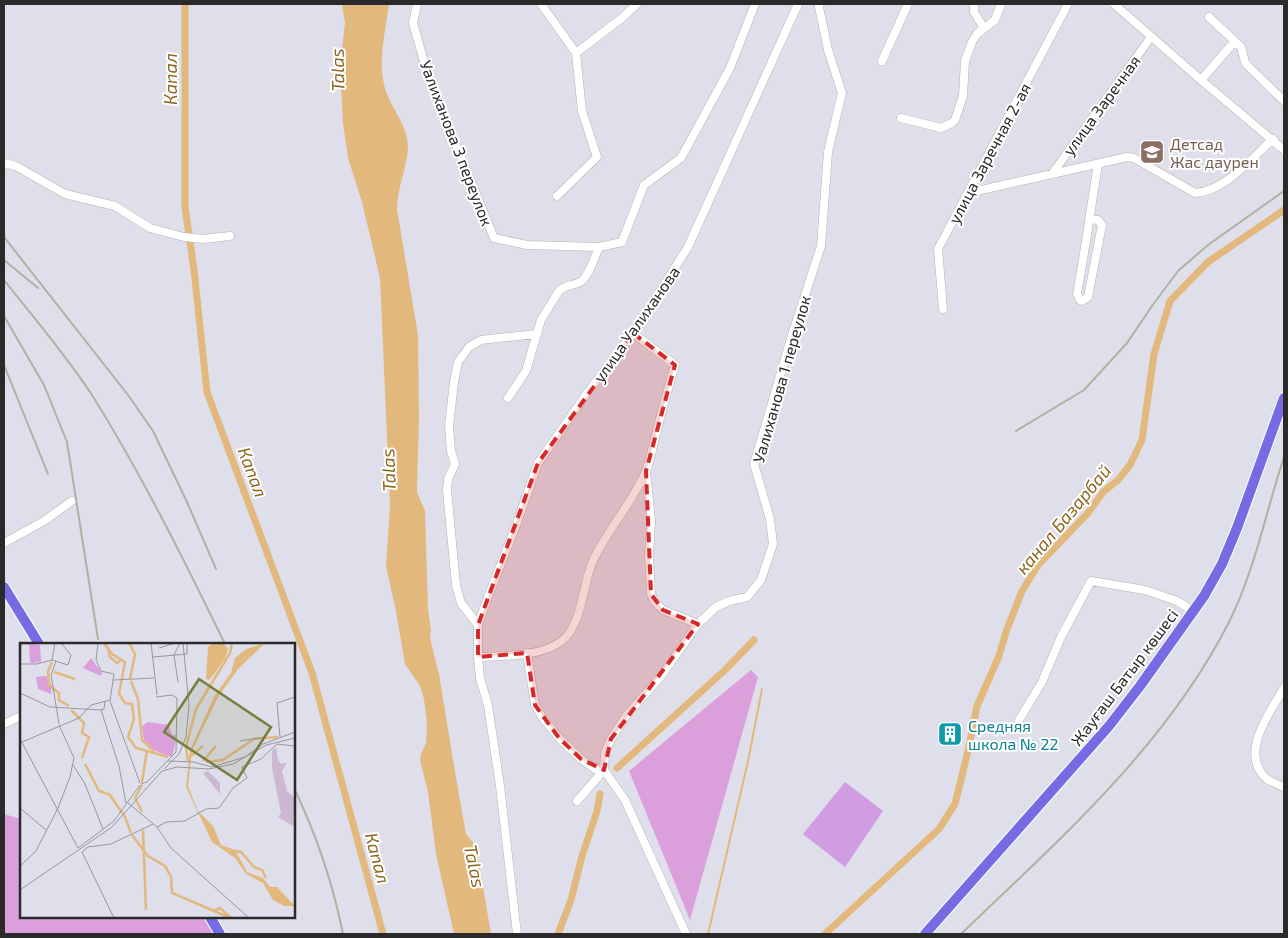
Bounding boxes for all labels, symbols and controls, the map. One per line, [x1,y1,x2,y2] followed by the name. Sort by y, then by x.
[326,48,348,92] water label: Talas
[1058,51,1145,159] street label: улица Заречная
[159,53,181,105] water label: Капал
[416,58,497,229] street label: Уалиханова 3 переулок
[944,79,1035,227] street label: улица Заречная 2-ая
[1170,134,1259,172] place label: Детсад Жас даурен
[1139,139,1165,165] school or university icon: Детсад Жас даурен
[589,262,684,386] street label: улица Уалиханова
[748,293,815,465] street label: Уалиханова 1 переулок
[233,444,273,500] water label: Капал
[376,448,400,492] water label: Talas
[1011,460,1115,578] water label: канал Базарбай
[1066,605,1182,750] street label: Жауғаш Батыр көшесі
[20,643,295,918] inset map
[968,716,1058,753] place label: Средняя школа № 22
[937,721,963,747] building icon: Средняя школа № 22
[361,830,395,886] water label: Капал
[460,842,490,890] water label: Talas

